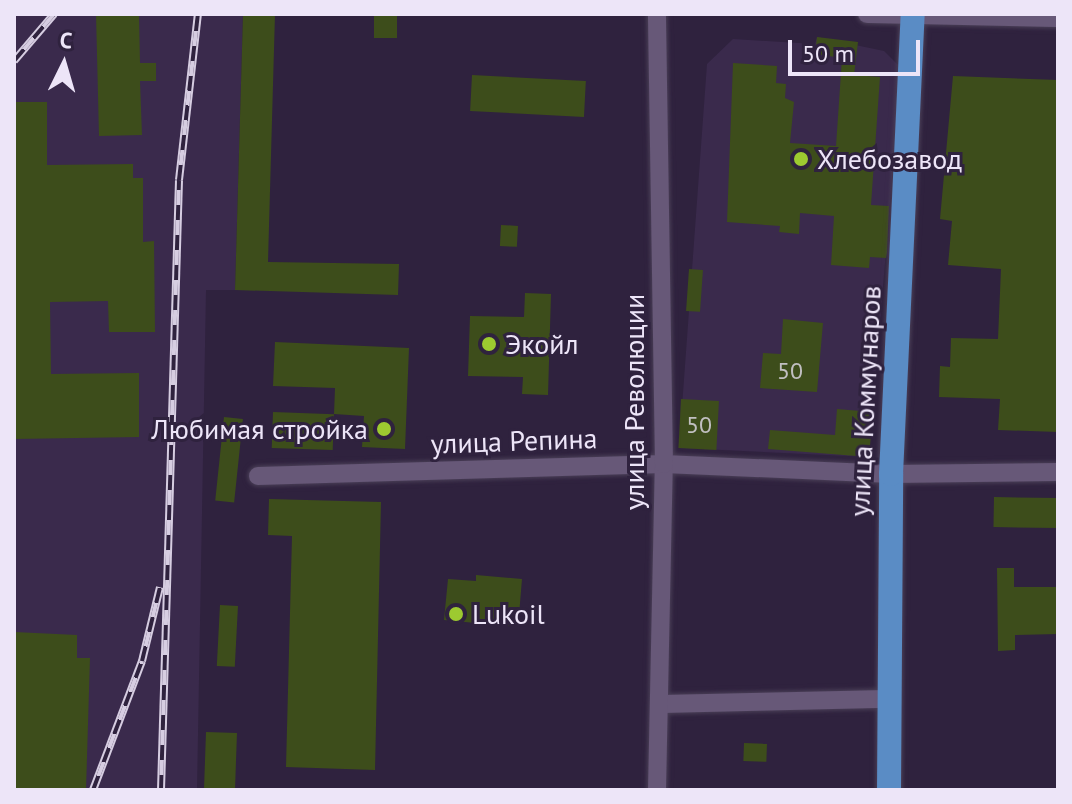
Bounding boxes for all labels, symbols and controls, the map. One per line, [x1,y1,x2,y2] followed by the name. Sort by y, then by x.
[24,24,104,104] north arrow
[792,24,924,74] scale bar
[59,26,73,55] text: С
[802,38,854,69] text: 50 m
[817,142,962,176] place label: Хлебозавод
[792,150,810,168] marker: Хлебозавод
[842,285,888,517] street label: улица Коммунаров
[617,294,651,510] street label: улица Революции
[505,327,579,361] place label: Экойл
[480,335,498,353] marker: Экойл
[777,357,803,385] house number: 50
[686,411,712,439] house number: 50
[151,412,368,446] place label: Любимая стройка
[375,420,393,438] marker: Любимая стройка
[430,421,598,461] street label: улица Репина
[472,597,545,631] place label: Lukoil
[447,605,465,623] marker: Lukoil

